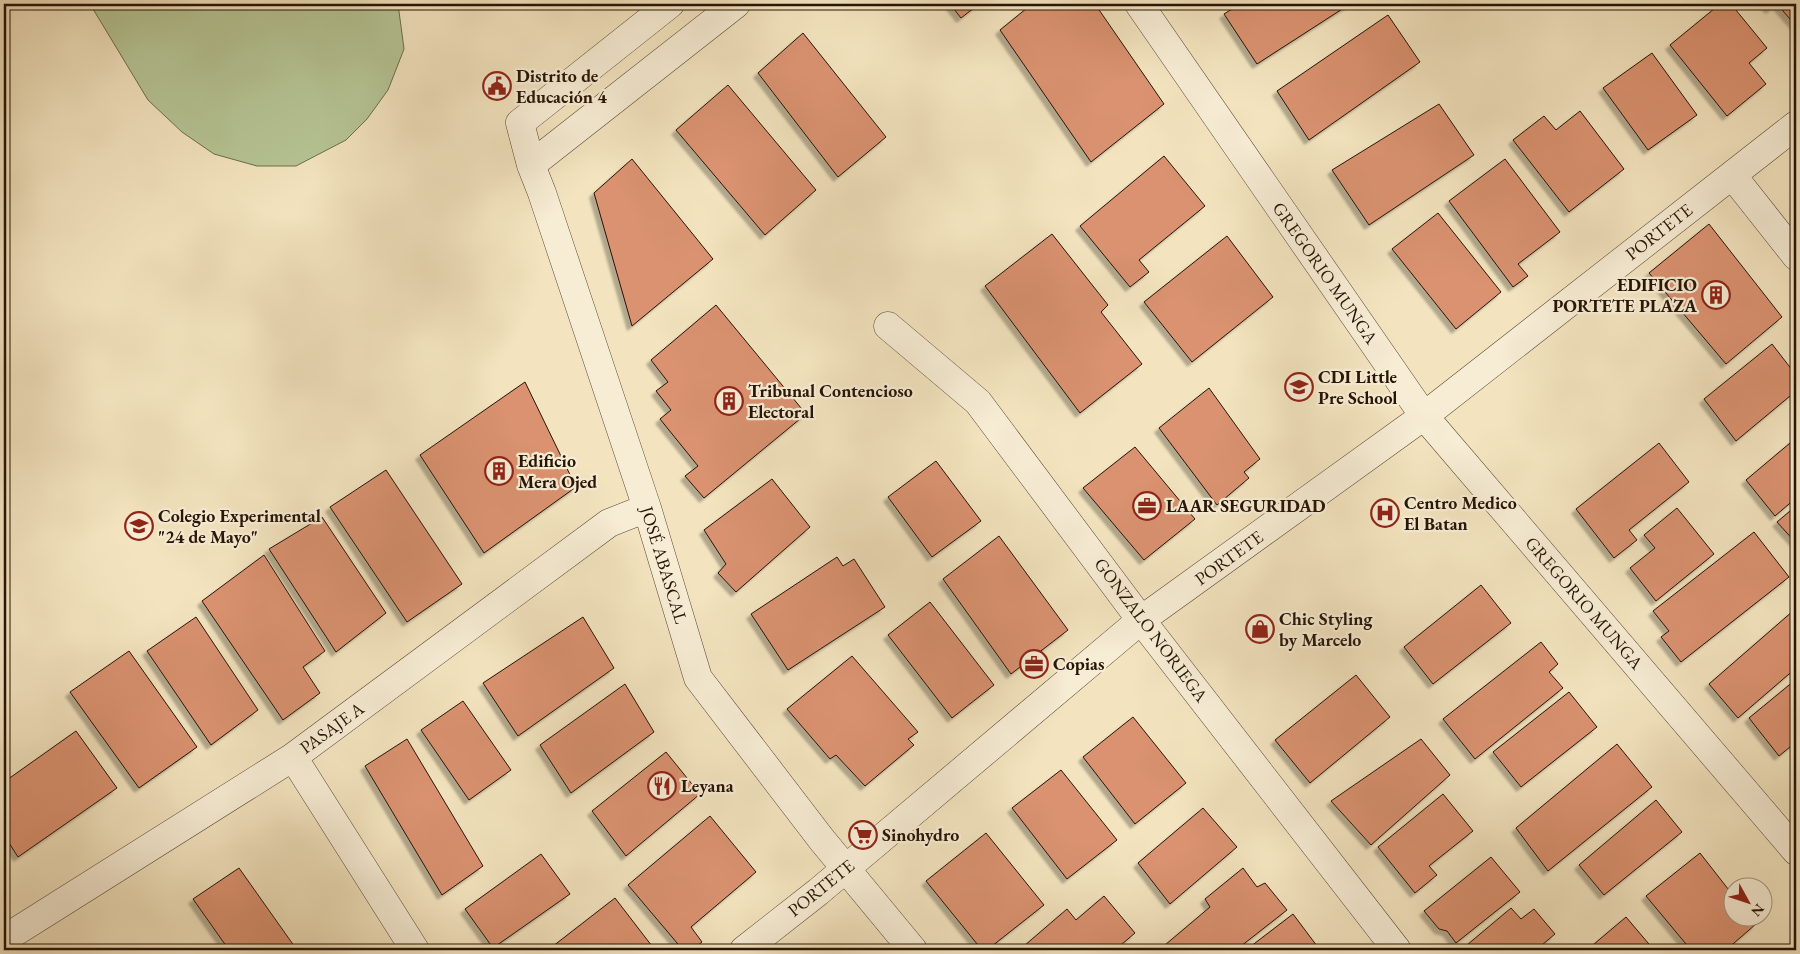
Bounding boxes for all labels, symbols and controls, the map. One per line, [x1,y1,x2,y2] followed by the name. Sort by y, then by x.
[516,64,607,108] place label: Distrito de Educación 4
[482,71,512,101] public building icon: Distrito de Educación 4
[1268,197,1383,349] street label: GREGORIO MUNGA
[1620,198,1697,265] street label: PORTETE
[1552,273,1698,317] place label: EDIFICIO PORTETE PLAZA
[1701,280,1731,310] building icon: EDIFICIO PORTETE PLAZA
[1318,365,1398,409] place label: CDI Little Pre School
[1284,372,1314,402] school or university icon: CDI Little Pre School
[748,379,913,423] place label: Tribunal Contencioso Electoral
[714,386,744,416] building icon: Tribunal Contencioso Electoral
[518,449,597,493] place label: Edificio Mera Ojed
[484,456,514,486] building icon: Edificio Mera Ojed
[1132,491,1162,521] office icon: LAAR SEGURIDAD
[1404,491,1517,535] place label: Centro Medico El Batan
[1166,494,1326,517] place label: LAAR SEGURIDAD
[1370,498,1400,528] hospital icon: Centro Medico El Batan
[635,501,693,627] street label: JOSÉ ABASCAL
[158,504,321,548] place label: Colegio Experimental "24 de Mayo"
[124,511,154,541] school or university icon: Colegio Experimental "24 de Mayo"
[1190,525,1267,590] street label: PORTETE
[1520,532,1649,674] street label: GREGORIO MUNGA
[1090,553,1214,707] street label: GONZALO NORIEGA
[1279,607,1373,651] place label: Chic Styling by Marcelo
[1245,614,1275,644] shop icon: Chic Styling by Marcelo
[1019,649,1049,679] office icon: Copias
[1053,652,1104,675] place label: Copias
[295,696,369,759] street label: PASAJE A
[647,771,677,801] restaurant icon: Leyana
[681,774,734,797] place label: Leyana
[848,820,878,850] supermarket icon: Sinohydro
[882,823,959,846] place label: Sinohydro
[783,854,859,921] street label: PORTETE
[1722,876,1772,926] north arrow
[1747,900,1768,921] text: N

